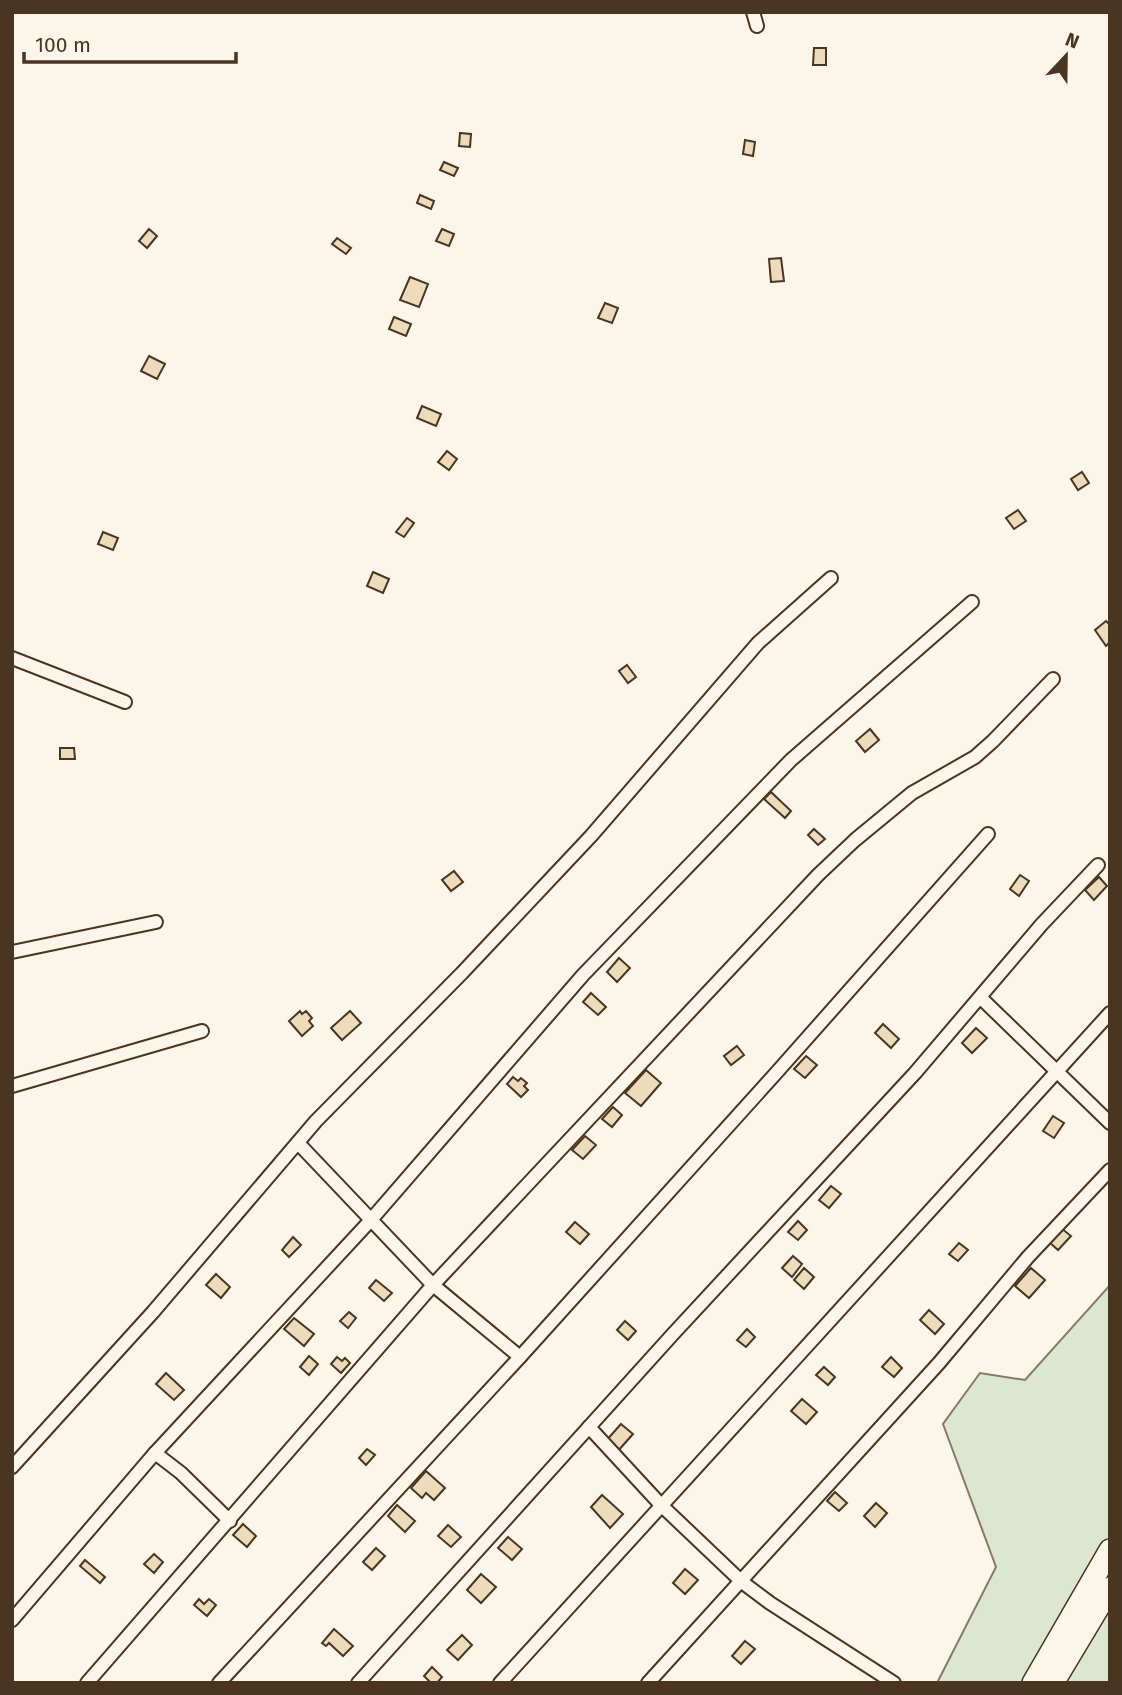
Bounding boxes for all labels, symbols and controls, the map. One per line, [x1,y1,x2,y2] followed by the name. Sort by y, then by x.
[24,21,236,65] scale bar
[1031,21,1101,91] north arrow
[1062,28,1082,54] text: N
[35,32,91,58] text: 100 m

